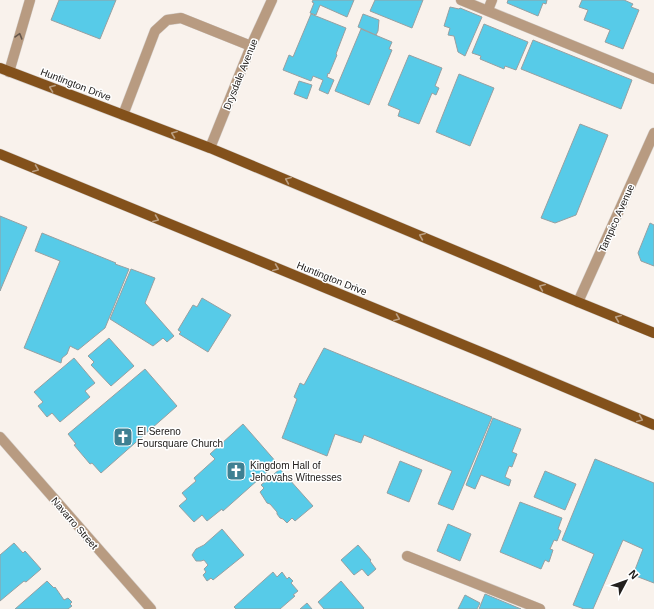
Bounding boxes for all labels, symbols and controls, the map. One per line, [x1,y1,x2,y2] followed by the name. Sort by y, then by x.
[14,33,23,40] one-way arrow
[221,37,260,111] street label: Drysdale Avenue
[39,66,113,103] street label: Huntington Drive
[49,85,56,93] one-way arrow
[170,131,177,139] one-way arrow
[33,165,40,173] one-way arrow
[285,177,292,185] one-way arrow
[597,182,637,254] street label: Tampico Avenue
[153,214,160,222] one-way arrow
[418,233,425,241] one-way arrow
[295,259,369,298] street label: Huntington Drive
[273,264,280,272] one-way arrow
[538,284,546,292] one-way arrow
[393,313,400,321] one-way arrow
[614,315,621,323] one-way arrow
[636,415,643,423] one-way arrow
[112,426,134,448] church icon: El Sereno Foursquare Church
[137,426,223,449] place label: El Sereno Foursquare Church
[225,460,247,482] church icon: Kingdom Hall of Jehovahs Witnesses
[250,460,342,483] place label: Kingdom Hall of Jehovahs Witnesses
[49,495,100,552] street label: Navarro Street
[606,561,646,601] north arrow
[626,568,641,581] text: N

